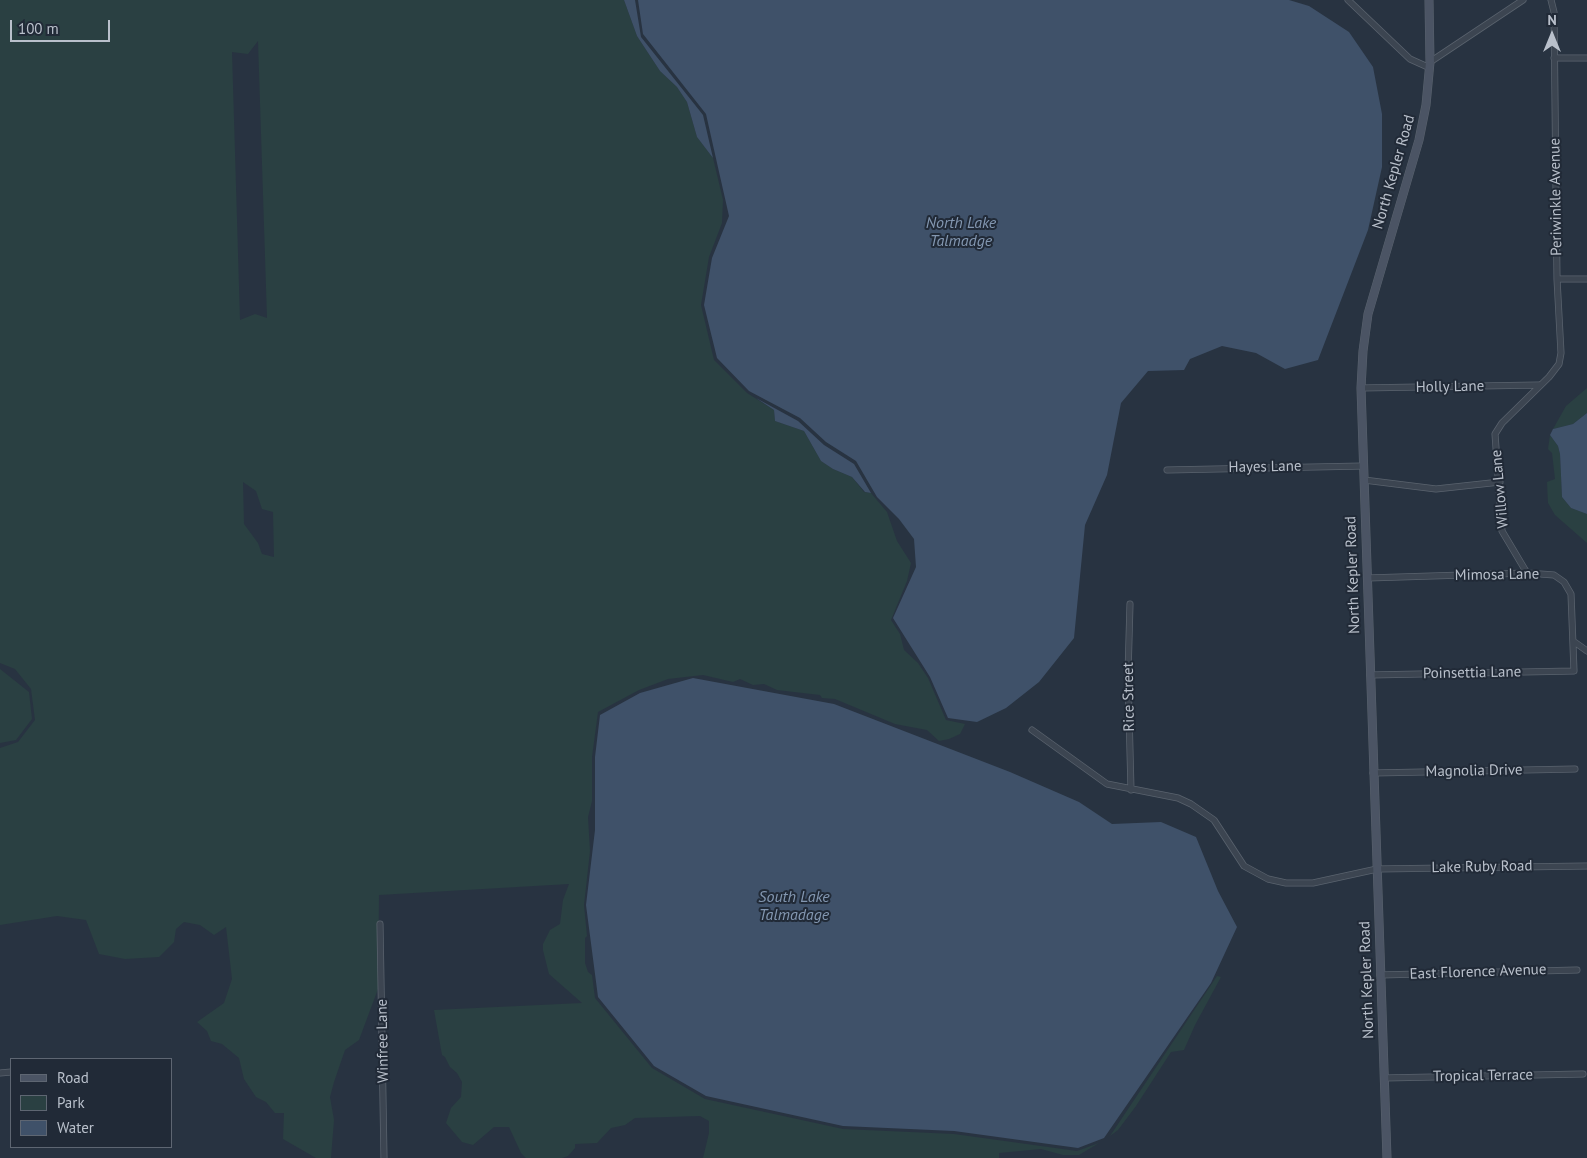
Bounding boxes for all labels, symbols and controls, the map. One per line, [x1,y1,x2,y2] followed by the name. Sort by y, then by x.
[12,10,112,42] scale bar
[1527,10,1577,60] north arrow
[1547,11,1557,29] text: N
[18,19,59,38] text: 100 m
[1369,113,1419,231] street label: North Kepler Road
[1546,138,1566,256] street label: Periwinkle Avenue
[926,213,996,251] water label: North Lake Talmadge
[1416,377,1484,397] street label: Holly Lane
[1488,449,1512,529] street label: Willow Lane
[1228,457,1302,477] street label: Hayes Lane
[1342,516,1364,634] street label: North Kepler Road
[1455,565,1539,585] street label: Mimosa Lane
[1119,662,1139,732] street label: Rice Street
[1423,663,1521,683] street label: Poinsettia Lane
[1425,761,1523,781] street label: Magnolia Drive
[1431,857,1533,877] street label: Lake Ruby Road
[758,887,830,925] water label: South Lake Talmadage
[1356,921,1378,1039] street label: North Kepler Road
[1409,961,1547,983] street label: East Florence Avenue
[373,999,393,1083] street label: Winfree Lane
[10,1058,172,1148] legend
[1433,1066,1533,1086] street label: Tropical Terrace
[57,1068,89,1087] text: Road
[57,1093,85,1112] text: Park
[57,1118,94,1137] text: Water

